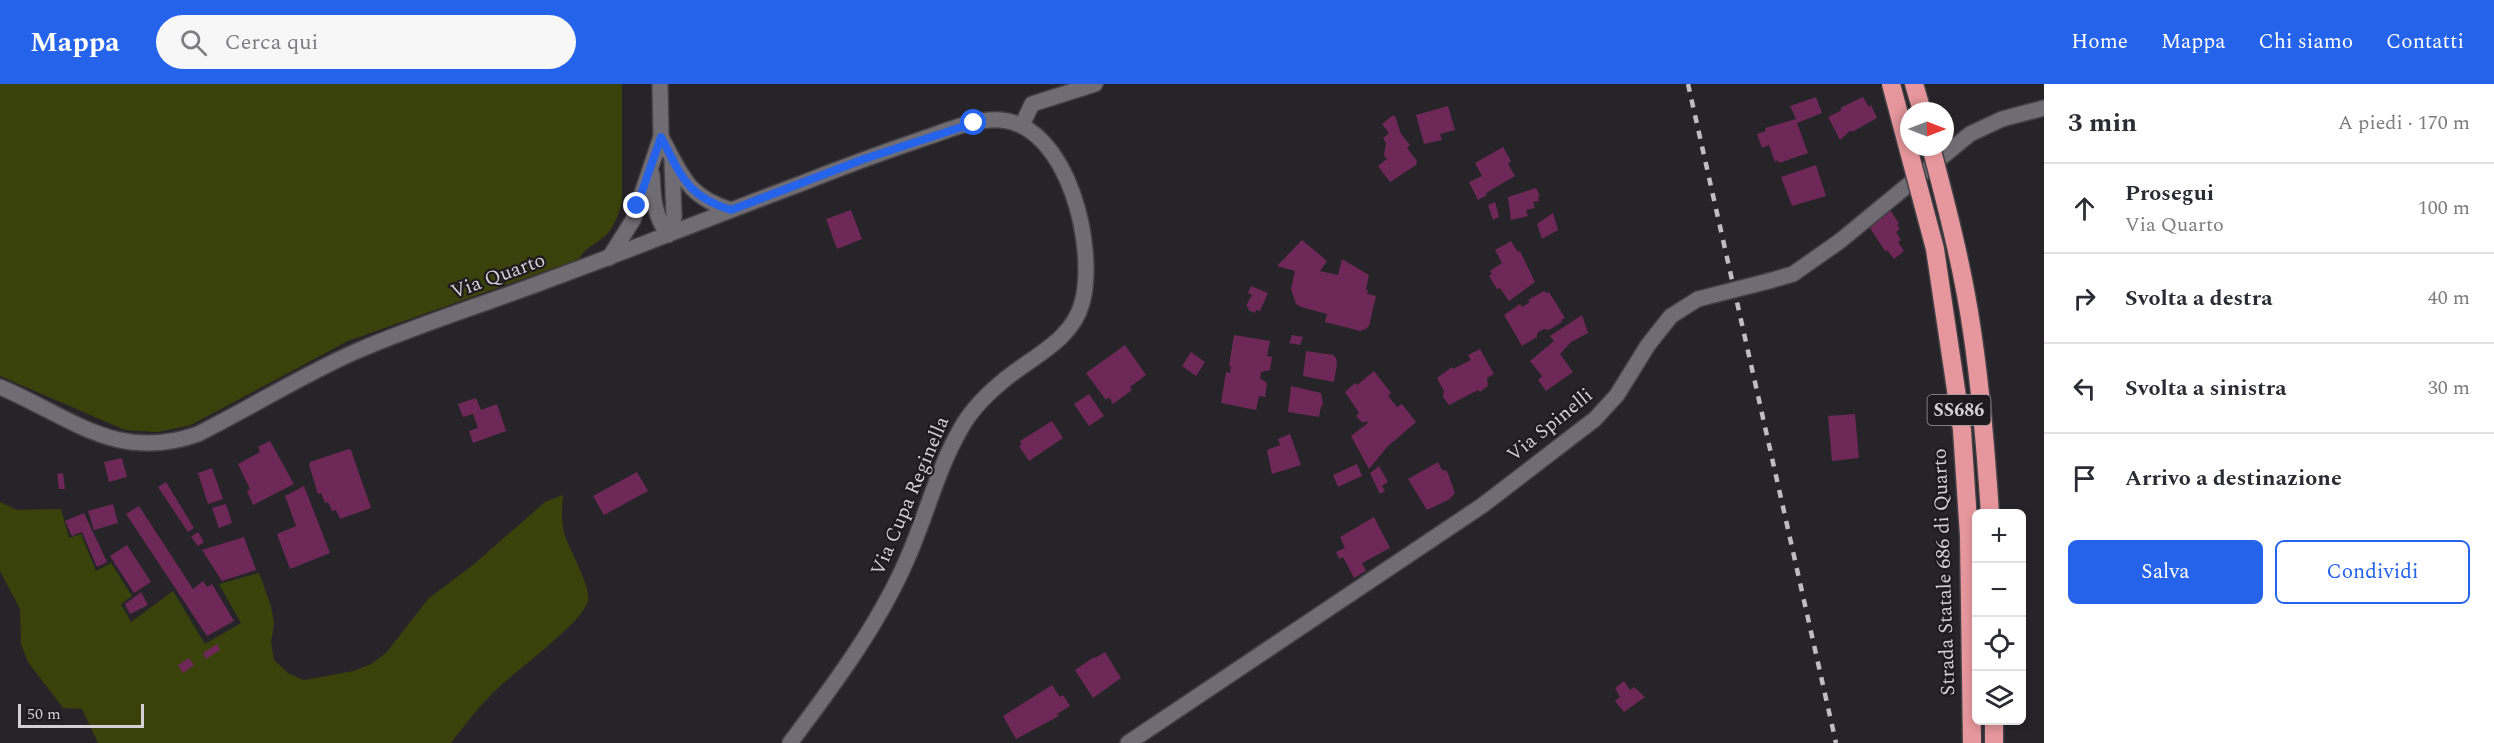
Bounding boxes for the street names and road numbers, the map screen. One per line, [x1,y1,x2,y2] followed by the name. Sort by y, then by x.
[446,245,550,307] street label: Via Quarto
[1500,381,1600,469] street label: Via Spinelli
[1928,395,1990,425] road number: SS686
[863,411,957,580] street label: Via Cupa Reginella
[1925,448,1963,696] street label: Strada Statale 686 di Quarto

